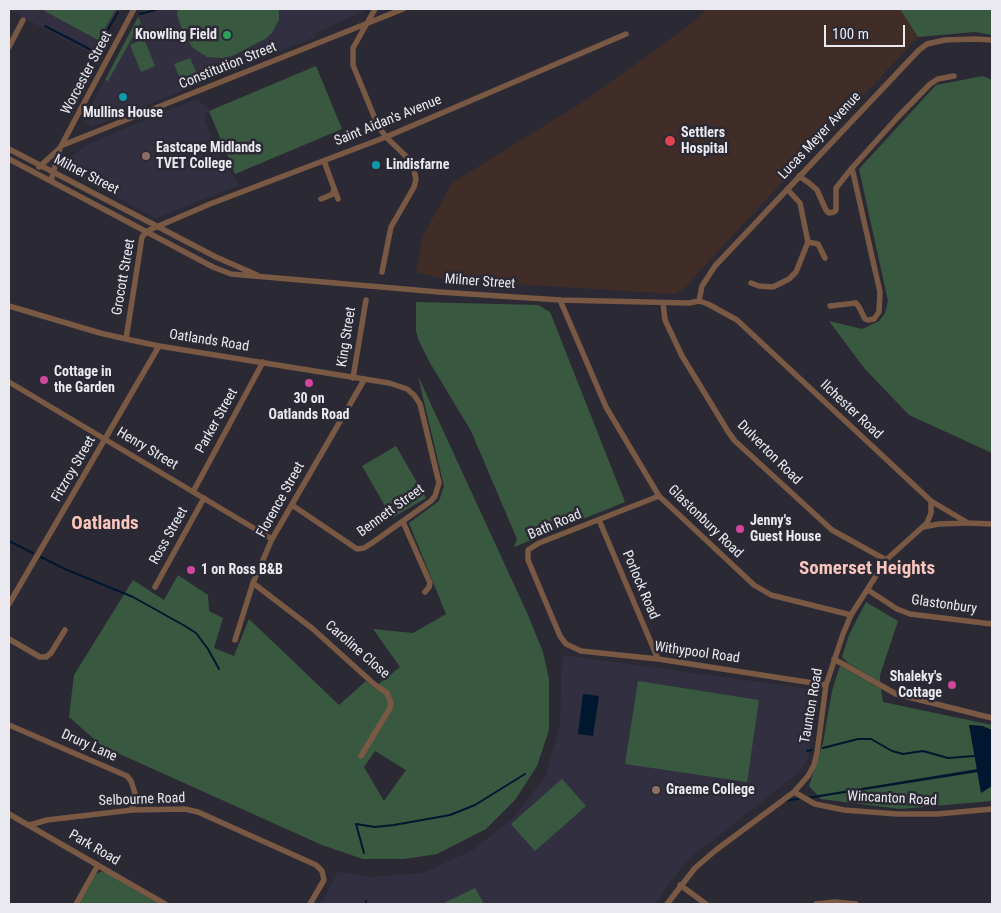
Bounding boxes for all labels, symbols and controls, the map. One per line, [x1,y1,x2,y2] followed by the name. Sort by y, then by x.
[826,15,907,47] scale bar
[832,25,869,43] text: 100 m
[135,27,217,43] place label: Knowling Field
[58,28,116,118] street label: Worcester Street
[221,29,233,41] marker: Knowling Field
[177,39,279,93] street label: Constitution Street
[775,89,865,183] street label: Lucas Meyer Avenue
[117,91,129,103] marker: Mullins House
[332,92,444,150] street label: Saint Aidan's Avenue
[83,105,163,121] place label: Mullins House
[681,125,728,158] place label: Settlers Hospital
[663,134,677,148] marker: Settlers Hospital
[156,140,261,172] place label: Eastcape Midlands TVET College
[140,150,152,162] marker: Eastcape Midlands TVET College
[51,151,121,199] street label: Milner Street
[386,157,449,173] place label: Lindisfarne
[370,159,382,171] marker: Lindisfarne
[109,238,139,316] street label: Grocott Street
[444,271,516,293] street label: Milner Street
[334,306,360,368] street label: King Street
[168,326,250,356] street label: Oatlands Road
[54,364,115,397] place label: Cottage in the Garden
[38,374,50,386] marker: Cottage in the Garden
[303,377,315,389] marker: 30 on Oatlands Road
[816,377,886,443] street label: Ilchester Road
[192,386,242,456] street label: Parker Street
[268,391,350,424] place label: 30 on Oatlands Road
[733,417,805,489] street label: Dulverton Road
[113,424,181,474] street label: Henry Street
[48,433,100,505] street label: Fitzroy Street
[253,459,309,541] street label: Florence Street
[354,481,428,541] street label: Bennett Street
[664,482,746,562] street label: Glastonbury Road
[146,504,192,568] street label: Ross Street
[526,506,584,544] street label: Bath Road
[71,513,139,535] district label: Oatlands
[750,513,821,546] place label: Jenny's Guest House
[734,523,746,535] marker: Jenny's Guest House
[618,548,662,622] street label: Porlock Road
[799,558,935,580] district label: Somerset Heights
[201,562,283,578] place label: 1 on Ross B&B
[185,564,197,576] marker: 1 on Ross B&B
[910,592,978,618] street label: Glastonbury
[321,617,393,683] street label: Caroline Close
[653,639,741,667] street label: Withypool Road
[797,667,827,745] street label: Taunton Road
[890,669,942,702] place label: Shaleky's Cottage
[946,679,958,691] marker: Shaleky's Cottage
[59,726,119,766] street label: Drury Lane
[666,782,755,798] place label: Graeme College
[650,784,662,796] marker: Graeme College
[847,788,937,810] street label: Wincanton Road
[98,790,186,810] street label: Selbourne Road
[65,827,123,869] street label: Park Road

